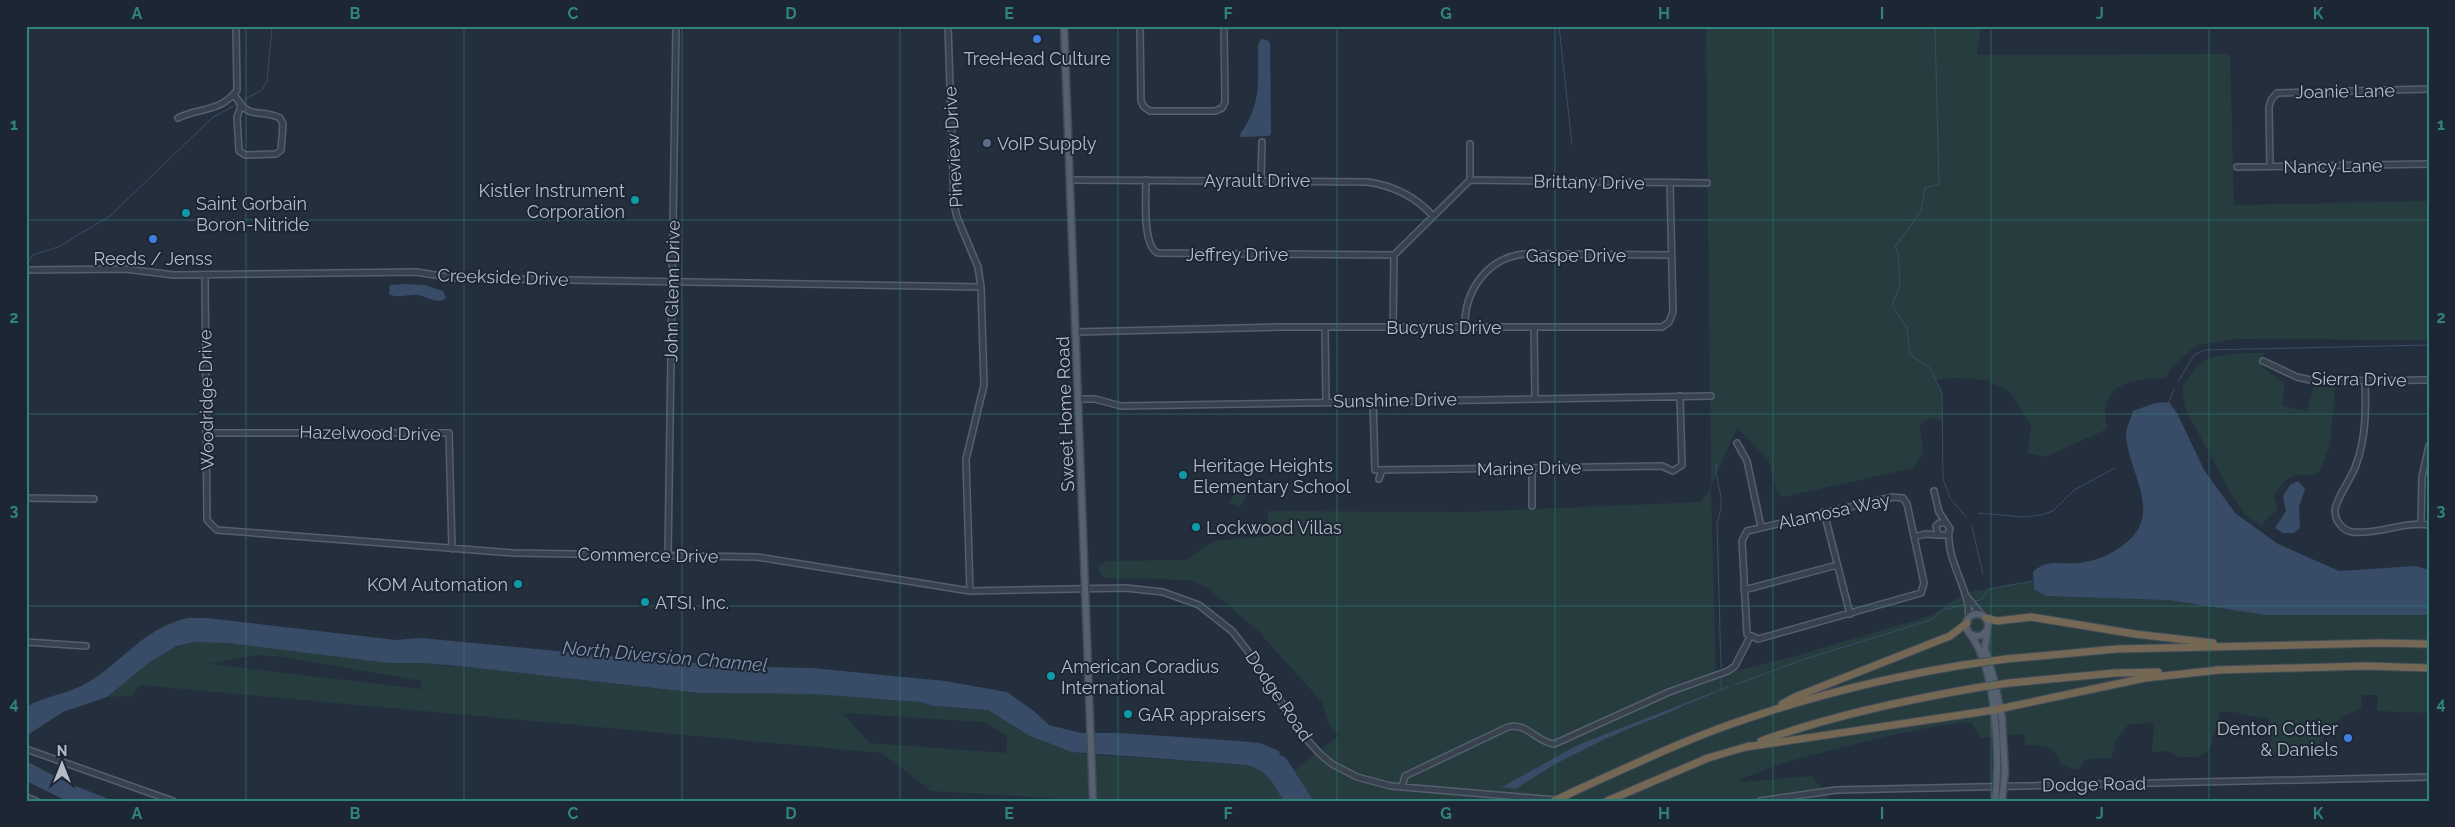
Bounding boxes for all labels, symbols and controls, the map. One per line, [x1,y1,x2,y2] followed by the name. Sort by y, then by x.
[132,4,143,23] text: A
[350,4,361,23] text: B
[568,4,579,23] text: C
[785,4,797,23] text: D
[1004,4,1014,23] text: E
[1223,4,1233,23] text: F
[1440,4,1452,23] text: G
[1658,4,1670,23] text: H
[1880,4,1884,23] text: I
[2096,4,2104,23] text: J
[2313,4,2324,23] text: K
[1031,33,1043,45] marker: TreeHead Culture
[964,48,1111,69] place label: TreeHead Culture
[2295,80,2396,102] street label: Joanie Lane
[939,85,967,208] street label: Pineview Drive
[10,115,18,134] text: 1
[2437,115,2445,134] text: 1
[997,133,1097,154] place label: VoIP Supply
[981,137,993,149] marker: VoIP Supply
[2283,155,2383,177] street label: Nancy Lane
[1204,170,1311,191] street label: Ayrault Drive
[1533,171,1645,193] street label: Brittany Drive
[479,180,625,222] place label: Kistler Instrument Corporation
[196,193,310,235] place label: Saint Gorbain Boron-Nitride
[629,194,641,206] marker: Kistler Instrument Corporation
[180,207,192,219] marker: Saint Gorbain Boron-Nitride
[660,220,684,362] street label: John Glenn Drive
[147,233,159,245] marker: Reeds / Jenss
[1186,244,1289,265] street label: Jeffrey Drive
[1526,245,1627,266] street label: Gaspe Drive
[94,248,213,269] place label: Reeds / Jenss
[437,264,569,290] street label: Creekside Drive
[9,308,19,327] text: 2
[2436,308,2446,327] text: 2
[1386,317,1502,338] street label: Bucyrus Drive
[194,329,218,471] street label: Woodridge Drive
[1052,336,1078,492] street label: Sweet Home Road
[2311,368,2407,390] street label: Sierra Drive
[1333,388,1458,412] street label: Sunshine Drive
[299,421,441,445] street label: Hazelwood Drive
[1193,455,1351,497] place label: Heritage Heights Elementary School
[1477,457,1582,479] street label: Marine Drive
[1177,469,1189,481] marker: Heritage Heights Elementary School
[1776,489,1892,533] street label: Alamosa Way
[10,501,19,520] text: 3
[2437,501,2446,520] text: 3
[1206,517,1342,538] place label: Lockwood Villas
[1190,521,1202,533] marker: Lockwood Villas
[578,543,719,567] street label: Commerce Drive
[367,574,508,595] place label: KOM Automation
[512,578,524,590] marker: KOM Automation
[655,592,729,613] place label: ATSI, Inc.
[639,596,651,608] marker: ATSI, Inc.
[562,636,768,676] water label: North Diversion Channel
[1241,647,1317,745] street label: Dodge Road
[1061,656,1219,698] place label: American Coradius International
[1045,670,1057,682] marker: American Coradius International
[9,694,19,713] text: 4
[2436,694,2446,713] text: 4
[1138,704,1266,725] place label: GAR appraisers
[1122,708,1134,720] marker: GAR appraisers
[2217,718,2339,760] place label: Denton Cottier & Daniels
[2342,732,2354,744] marker: Denton Cottier & Daniels
[38,740,88,790] north arrow
[57,743,67,759] text: N
[2042,773,2146,795] street label: Dodge Road
[132,804,143,823] text: A
[350,804,361,823] text: B
[568,804,579,823] text: C
[785,804,797,823] text: D
[1004,804,1014,823] text: E
[1223,804,1233,823] text: F
[1440,804,1452,823] text: G
[1658,804,1670,823] text: H
[1880,804,1884,823] text: I
[2096,804,2104,823] text: J
[2313,804,2324,823] text: K

